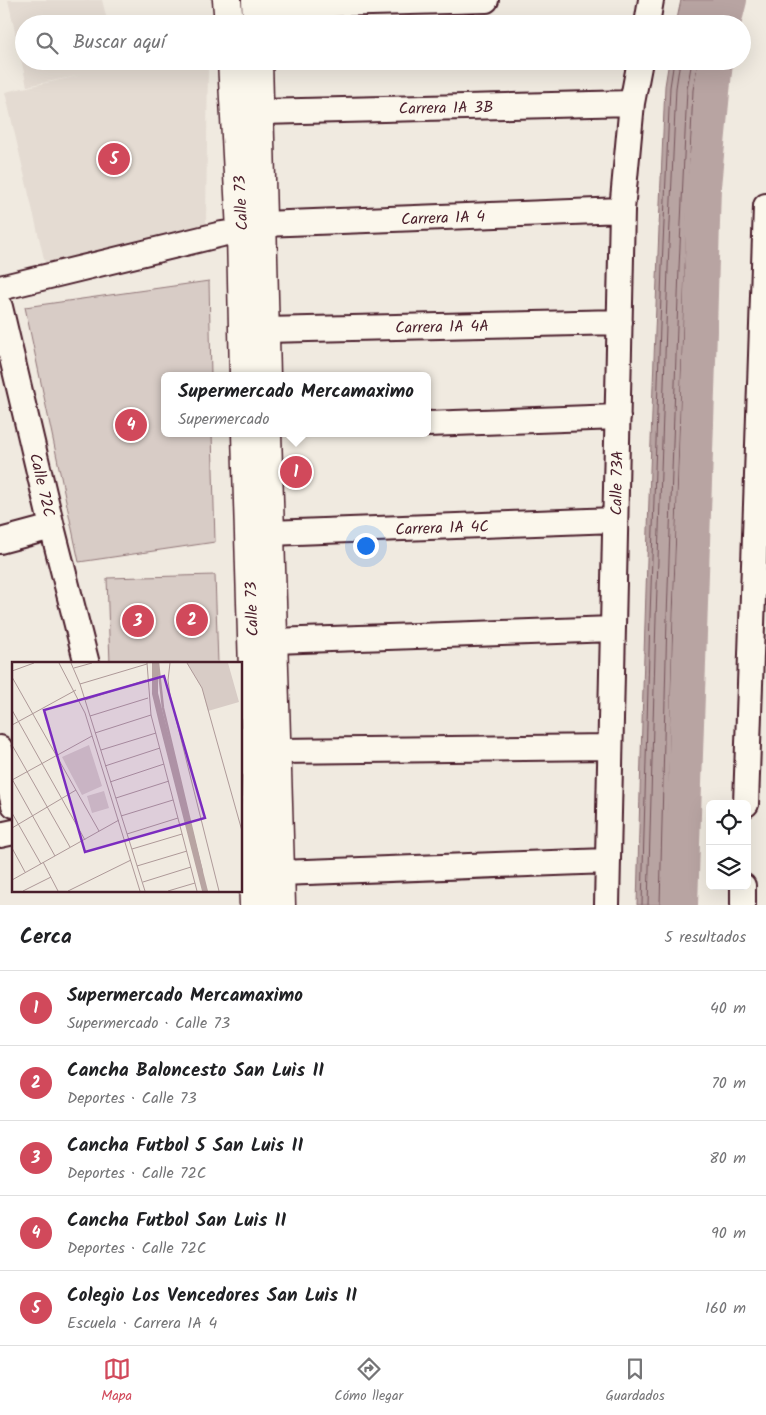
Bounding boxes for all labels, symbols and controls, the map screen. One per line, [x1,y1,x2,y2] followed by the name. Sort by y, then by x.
[15,15,751,70] search box
[73,28,165,58] text: Buscar aquí
[33,29,61,57] icon: search
[399,95,494,122] street label: Carrera 1A 3B
[98,140,130,178] pin: 5
[228,175,255,231] street label: Calle 73
[401,205,486,232] street label: Carrera 1A 4
[395,314,489,341] street label: Carrera 1A 4A
[161,372,431,437] popup
[178,377,414,407] text: Supermercado Mercamaximo
[115,406,147,444] pin: 4
[178,407,269,432] text: Supermercado
[604,450,631,516] street label: Calle 73A
[22,451,61,520] street label: Calle 72C
[280,453,312,491] pin: 1
[395,514,489,543] street label: Carrera 1A 4C
[353,533,379,559] your location
[239,581,266,637] street label: Calle 73
[176,601,208,639] pin: 2
[122,602,154,640] pin: 3
[12,662,242,892] inset map
[706,800,751,890] map controls
[706,800,751,845] button: locate
[706,845,751,890] button: layers
[20,921,72,954] text: Cerca
[664,925,746,950] text: 5 resultados
[67,981,303,1011] text: Supermercado Mercamaximo
[34,996,38,1021] text: 1
[710,996,746,1021] text: 40 m
[67,1011,230,1036] text: Supermercado · Calle 73
[67,1056,324,1086] text: Cancha Baloncesto San Luis II
[31,1071,41,1096] text: 2
[711,1071,746,1096] text: 70 m
[67,1086,197,1111] text: Deportes · Calle 73
[67,1131,303,1161] text: Cancha Futbol 5 San Luis II
[32,1146,40,1171] text: 3
[709,1146,746,1171] text: 80 m
[67,1161,206,1186] text: Deportes · Calle 72C
[67,1206,286,1236] text: Cancha Futbol San Luis II
[32,1221,40,1246] text: 4
[711,1221,746,1246] text: 90 m
[67,1236,206,1261] text: Deportes · Calle 72C
[67,1281,357,1311] text: Colegio Los Vencedores San Luis II
[32,1296,40,1321] text: 5
[705,1296,746,1321] text: 160 m
[67,1311,217,1336] text: Escuela · Carrera 1A 4
[101,1355,132,1407] tab: Mapa
[334,1355,403,1407] tab: Cómo llegar
[605,1355,665,1407] tab: Guardados

